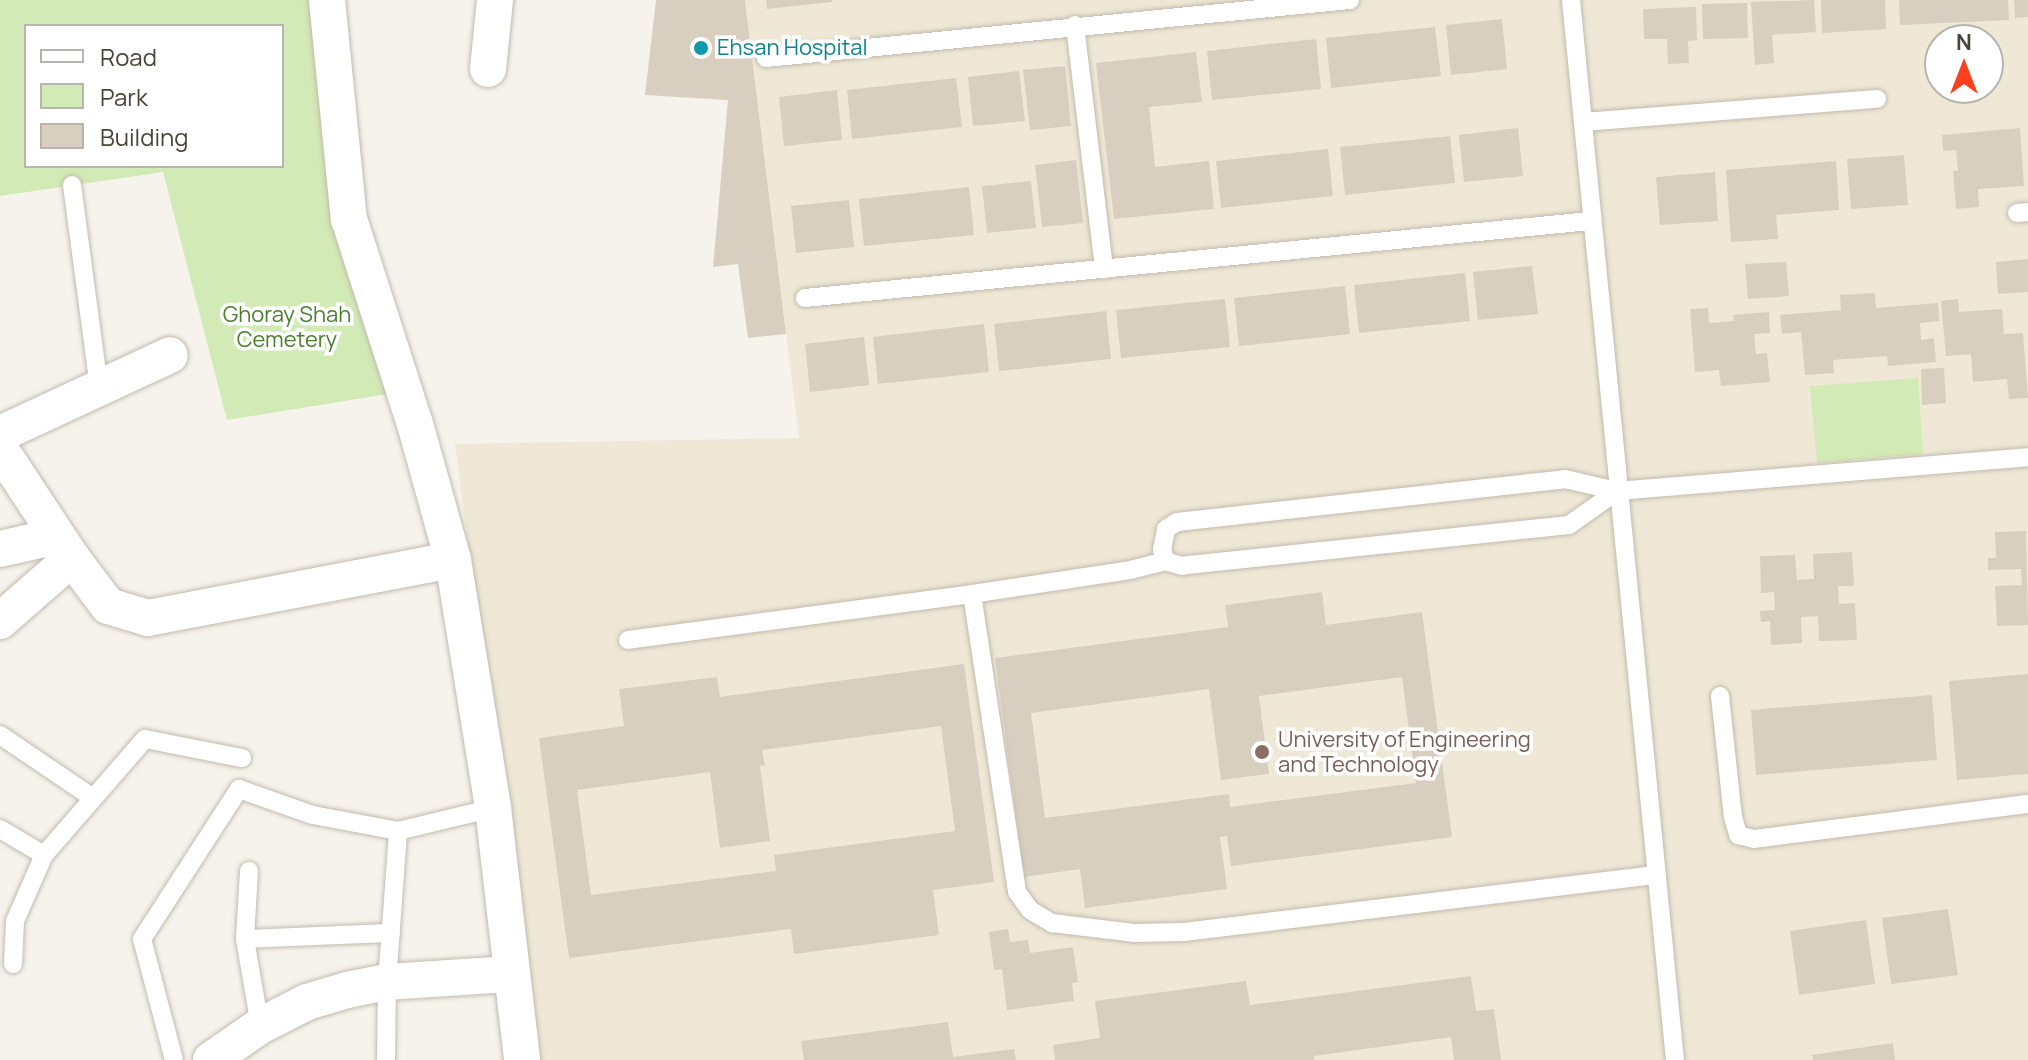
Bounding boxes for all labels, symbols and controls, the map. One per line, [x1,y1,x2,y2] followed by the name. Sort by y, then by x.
[24,24,284,168] legend
[1924,24,2004,104] north arrow
[1956,27,1972,57] text: N
[717,35,868,61] place label: Ehsan Hospital
[692,39,710,57] marker: Ehsan Hospital
[100,40,157,73] text: Road
[100,80,148,113] text: Park
[100,120,188,153] text: Building
[223,301,351,352] park label: Ghoray Shah Cemetery
[1278,726,1531,778] place label: University of Engineering and Technology
[1253,743,1271,761] marker: University of Engineering and Technology

